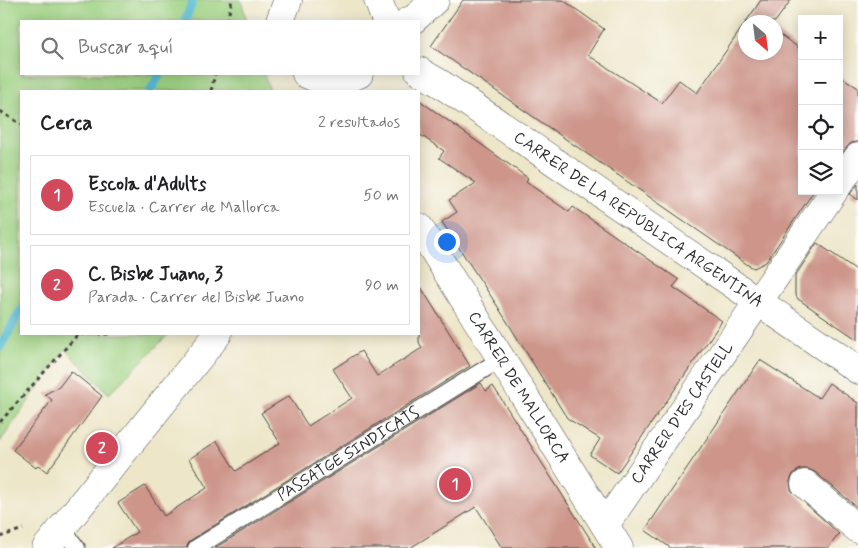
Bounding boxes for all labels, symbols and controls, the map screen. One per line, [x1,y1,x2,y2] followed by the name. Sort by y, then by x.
[738,15,783,60] north arrow
[798,15,843,195] map controls
[798,15,843,60] button: +
[20,20,420,75] search box
[38,34,66,62] icon: search
[78,35,173,60] text: Buscar aquí
[798,60,843,105] button: −
[798,105,843,150] button: locate
[40,109,93,137] text: Cerca
[318,112,400,133] text: 2 resultados
[510,127,767,312] street label: CARRER DE LA REPÚBLICA ARGENTINA
[798,150,843,195] button: layers
[88,172,206,197] text: Escola d'Adults
[53,185,61,206] text: 1
[363,185,399,206] text: 50 m
[88,197,279,218] text: Escuela · Carrer de Mallorca
[434,229,460,255] your location
[88,262,223,287] text: C. Bisbe Juano, 3
[53,275,61,296] text: 2
[365,275,399,296] text: 90 m
[88,287,304,308] text: Parada · Carrer del Bisbe Juano
[464,307,574,468] street label: CARRER DE MALLORCA
[626,337,738,488] street label: CARRER D'ES CASTELL
[273,402,423,506] street label: PASSATGE SINDICATS
[86,429,118,467] pin: 2
[439,465,471,503] pin: 1

